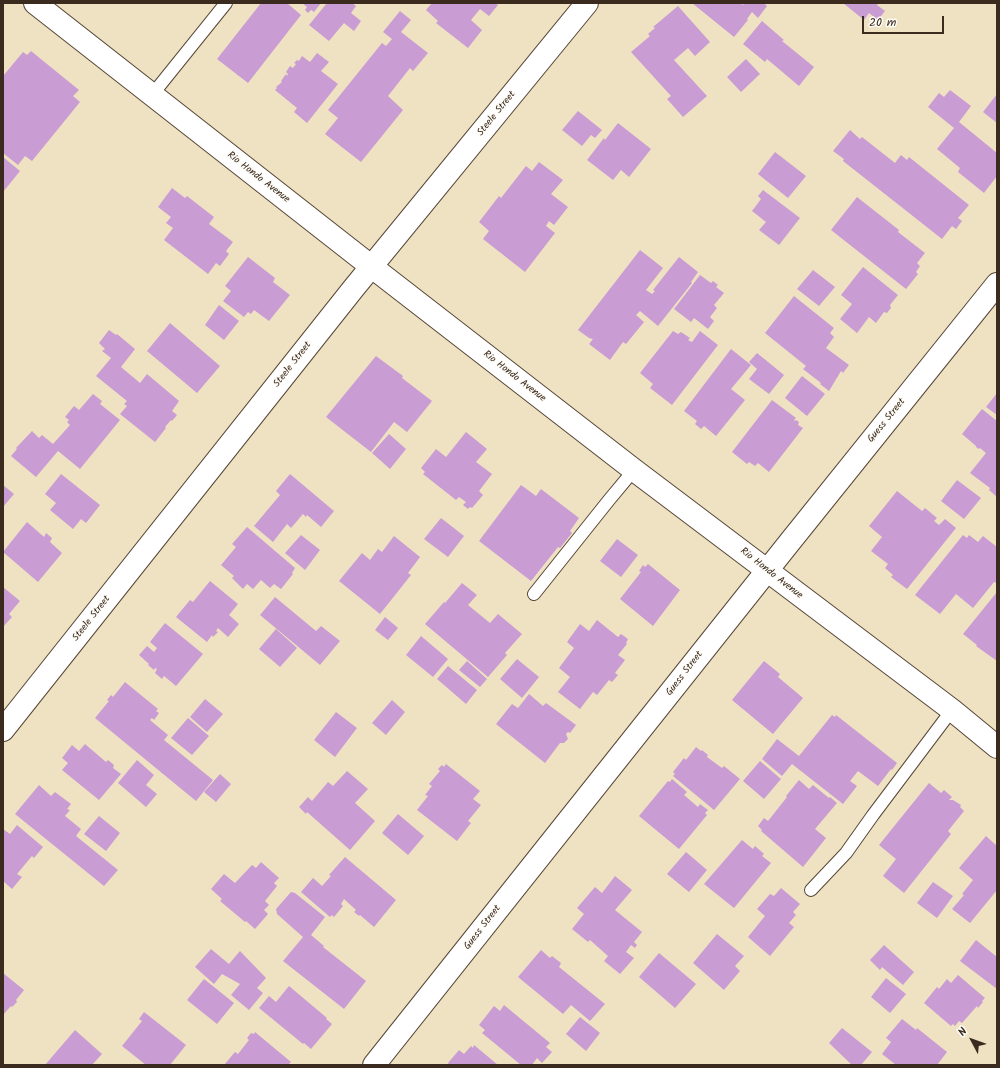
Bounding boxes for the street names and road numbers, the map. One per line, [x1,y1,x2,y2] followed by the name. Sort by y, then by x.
[475,89,519,139] street label: Steele Street
[224,150,292,206] street label: Rio Hondo Avenue
[271,340,315,390] street label: Steele Street
[480,349,548,405] street label: Rio Hondo Avenue
[866,397,908,445] street label: Guess Street
[737,546,805,602] street label: Rio Hondo Avenue
[70,594,114,644] street label: Steele Street
[664,649,706,699] street label: Guess Street
[462,903,504,953] street label: Guess Street

